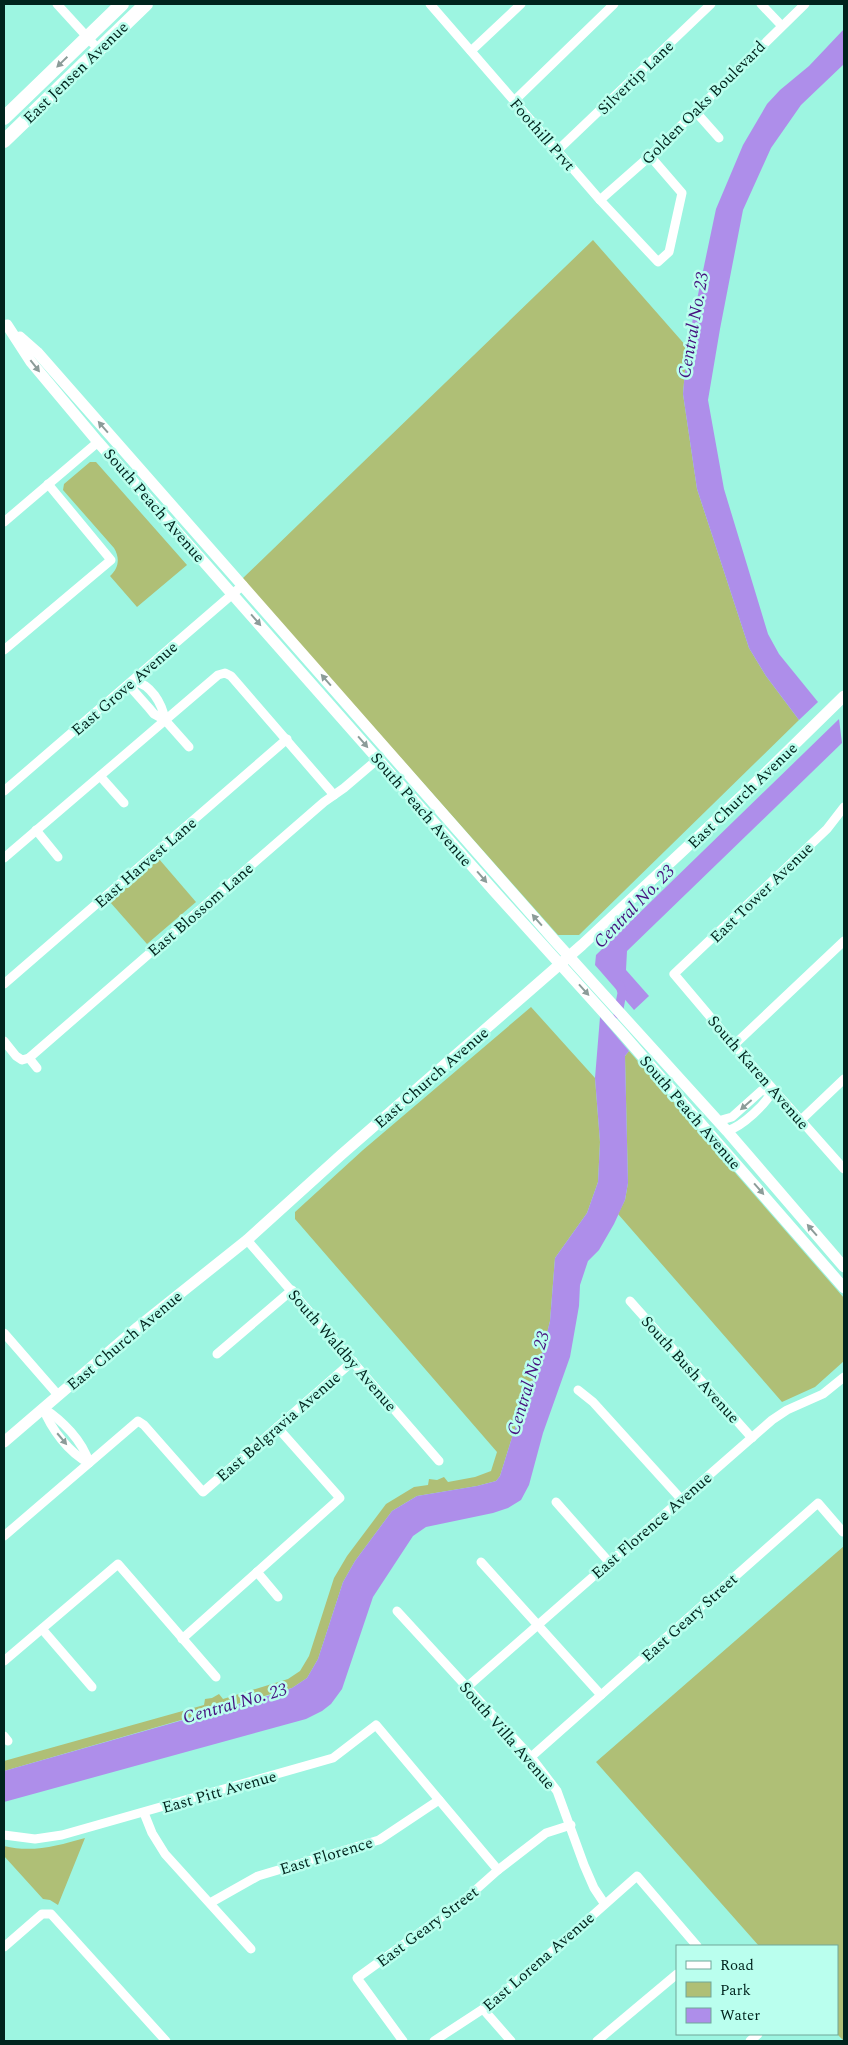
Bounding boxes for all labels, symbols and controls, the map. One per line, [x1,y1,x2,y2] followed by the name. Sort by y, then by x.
[18,16,134,129] street label: East Jensen Avenue
[592,35,680,121] street label: Silvertip Lane
[636,35,771,170] street label: Golden Oaks Boulevard
[56,56,68,68] one-way arrow
[504,93,581,177] street label: Foothill Prvt
[671,270,716,380] water label: Central No. 23
[29,359,40,372] one-way arrow
[97,421,109,433] one-way arrow
[98,443,211,568] street label: South Peach Avenue
[250,614,262,626] one-way arrow
[66,636,183,742] street label: East Grove Avenue
[321,674,332,686] one-way arrow
[358,736,369,749] one-way arrow
[682,737,803,855] street label: East Church Avenue
[365,747,478,872] street label: South Peach Avenue
[89,812,202,914] street label: East Harvest Lane
[704,837,819,949] street label: East Tower Avenue
[142,857,259,963] street label: East Blossom Lane
[587,858,681,954] water label: Central No. 23
[477,871,488,884] one-way arrow
[531,915,543,927] one-way arrow
[578,983,590,995] one-way arrow
[702,1010,815,1135] street label: South Karen Avenue
[369,1021,494,1134] street label: East Church Avenue
[634,1050,747,1175] street label: South Peach Avenue
[739,1099,752,1110] one-way arrow
[753,1183,764,1196] one-way arrow
[807,1224,818,1237] one-way arrow
[282,1284,402,1417] street label: South Waldby Avenue
[61,1285,188,1396] street label: East Church Avenue
[635,1310,745,1429] street label: South Bush Avenue
[500,1328,557,1439] water label: Central No. 23
[211,1366,346,1488] street label: East Belgravia Avenue
[57,1432,68,1445] one-way arrow
[586,1466,717,1585] street label: East Florence Avenue
[636,1568,744,1668] street label: East Geary Street
[180,1676,291,1731] water label: Central No. 23
[453,1676,561,1795] street label: South Villa Avenue
[159,1764,279,1820] street label: East Pitt Avenue
[277,1830,376,1882] street label: East Florence
[371,1880,484,1973] street label: East Geary Street
[477,1906,600,2017] street label: East Lorena Avenue
[676,1945,838,2035] legend
[720,1954,754,1977] text: Road
[720,1979,751,2002] text: Park
[720,2004,760,2027] text: Water

